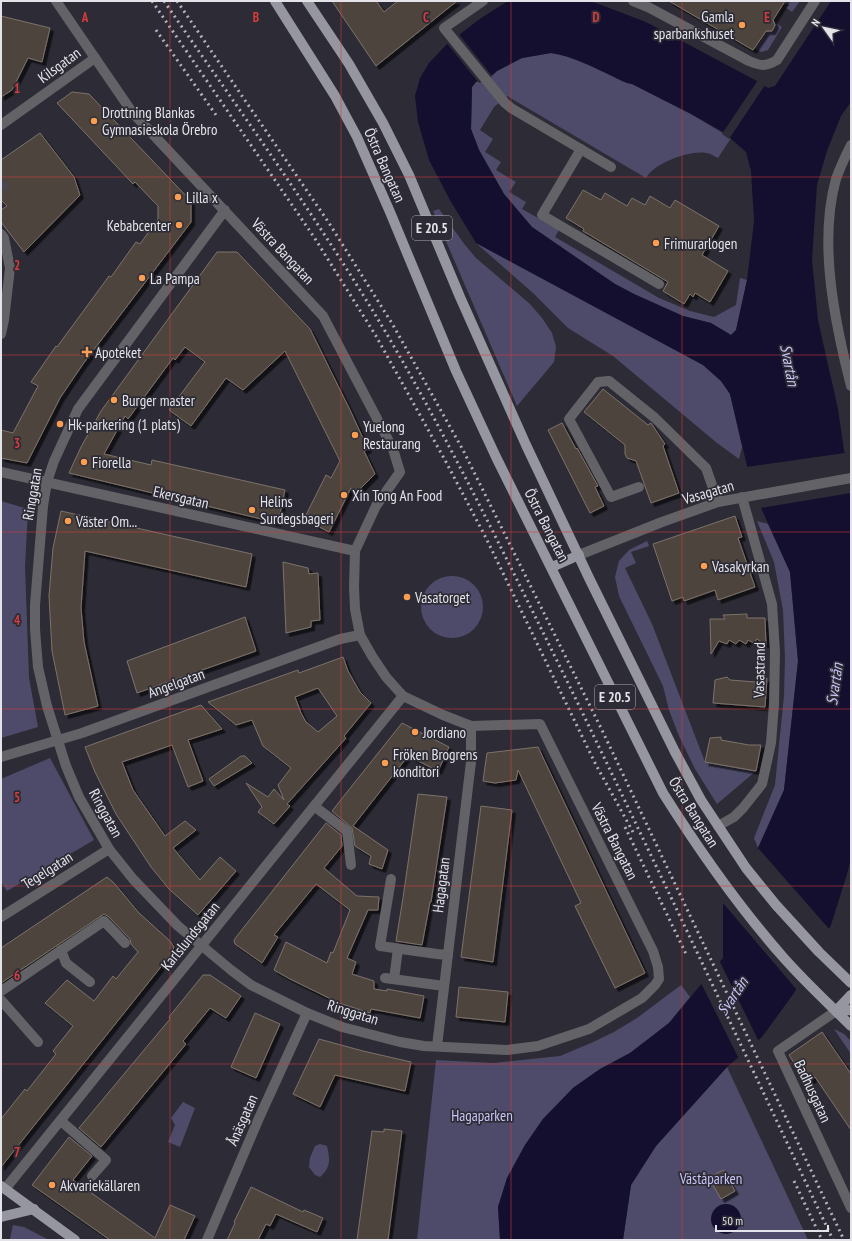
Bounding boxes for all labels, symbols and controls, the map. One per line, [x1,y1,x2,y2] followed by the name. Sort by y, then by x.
[654,7,734,43] place label: Gamla sparbankshuset
[804,8,844,48] north arrow
[81,9,89,26] text: A
[253,9,259,26] text: B
[423,9,429,26] text: C
[593,9,600,26] text: D
[764,9,770,26] text: E
[808,16,823,29] text: N
[737,20,747,30] marker: Gamla sparbankshuset
[34,43,84,87] street label: Kilsgatan
[14,80,20,97] text: 1
[102,103,217,139] place label: Drottning Blankas Gymnasieskola Örebro
[89,116,99,126] marker: Drottning Blankas Gymnasieskola Örebro
[360,125,410,205] street label: Östra Bangatan
[186,188,218,207] place label: Lilla x
[173,192,183,202] marker: Lilla x
[247,213,319,288] street label: Västra Bangatan
[107,216,172,235] place label: Kebabcenter
[412,216,452,240] road number: E 20.5
[174,220,184,230] marker: Kebabcenter
[664,234,737,253] place label: Frimurarlogen
[651,238,661,248] marker: Frimurarlogen
[14,257,20,274] text: 2
[150,269,200,288] place label: La Pampa
[137,273,147,283] marker: La Pampa
[776,342,804,388] water label: Svartån
[95,343,141,362] place label: Apoteket
[82,347,92,357] marker: Apoteket
[122,391,196,410] place label: Burger master
[109,395,119,405] marker: Burger master
[68,415,180,434] place label: Hk-parkering (1 plats)
[363,417,421,453] place label: Yuelong Restaurang
[55,419,65,429] marker: Hk-parkering (1 plats)
[350,430,360,440] marker: Yuelong Restaurang
[14,435,20,452] text: 3
[92,453,131,472] place label: Fiorella
[79,457,89,467] marker: Fiorella
[18,466,46,522] street label: Ringgatan
[679,476,736,509] street label: Vasagatan
[151,481,211,513] street label: Ekersgatan
[520,485,574,565] street label: Östra Bangatan
[352,486,442,505] place label: Xin Tong An Food
[339,490,349,500] marker: Xin Tong An Food
[260,492,334,528] place label: Helins Surdegsbageri
[247,505,257,515] marker: Helins Surdegsbageri
[75,512,137,531] place label: Väster Om...
[63,516,73,526] marker: Väster Om...
[711,557,769,576] place label: Vasakyrkan
[699,561,709,571] marker: Vasakyrkan
[414,588,470,607] place label: Vasatorget
[402,592,412,602] marker: Vasatorget
[14,612,21,629] text: 4
[749,642,769,699] street label: Vasastrand
[821,661,847,706] water label: Svartån
[145,664,207,702] street label: Angelgatan
[595,685,635,709] road number: E 20.5
[422,723,466,742] place label: Jordiano
[410,727,420,737] marker: Jordiano
[393,745,478,781] place label: Fröken Brogrens konditori
[380,758,390,768] marker: Fröken Brogrens konditori
[665,773,723,851] street label: Östra Bangatan
[85,785,127,841] street label: Ringgatan
[14,789,20,806] text: 5
[587,798,642,883] street label: Västra Bangatan
[18,847,76,893] street label: Tegelgatan
[428,856,454,914] street label: Hagagatan
[156,898,224,974] street label: Karlslundsgatan
[14,967,20,984] text: 6
[712,972,753,1019] water label: Svartån
[325,995,381,1029] street label: Ringgatan
[790,1057,836,1125] street label: Badhusgatan
[222,1091,262,1149] street label: Ånäsgatan
[451,1106,513,1125] park label: Hagaparken
[14,1144,20,1161] text: 7
[679,1169,742,1188] park label: Väståparken
[60,1176,140,1195] place label: Akvariekällaren
[47,1180,57,1190] marker: Akvariekällaren
[716,1207,828,1233] scale bar
[722,1213,743,1228] text: 50 m

